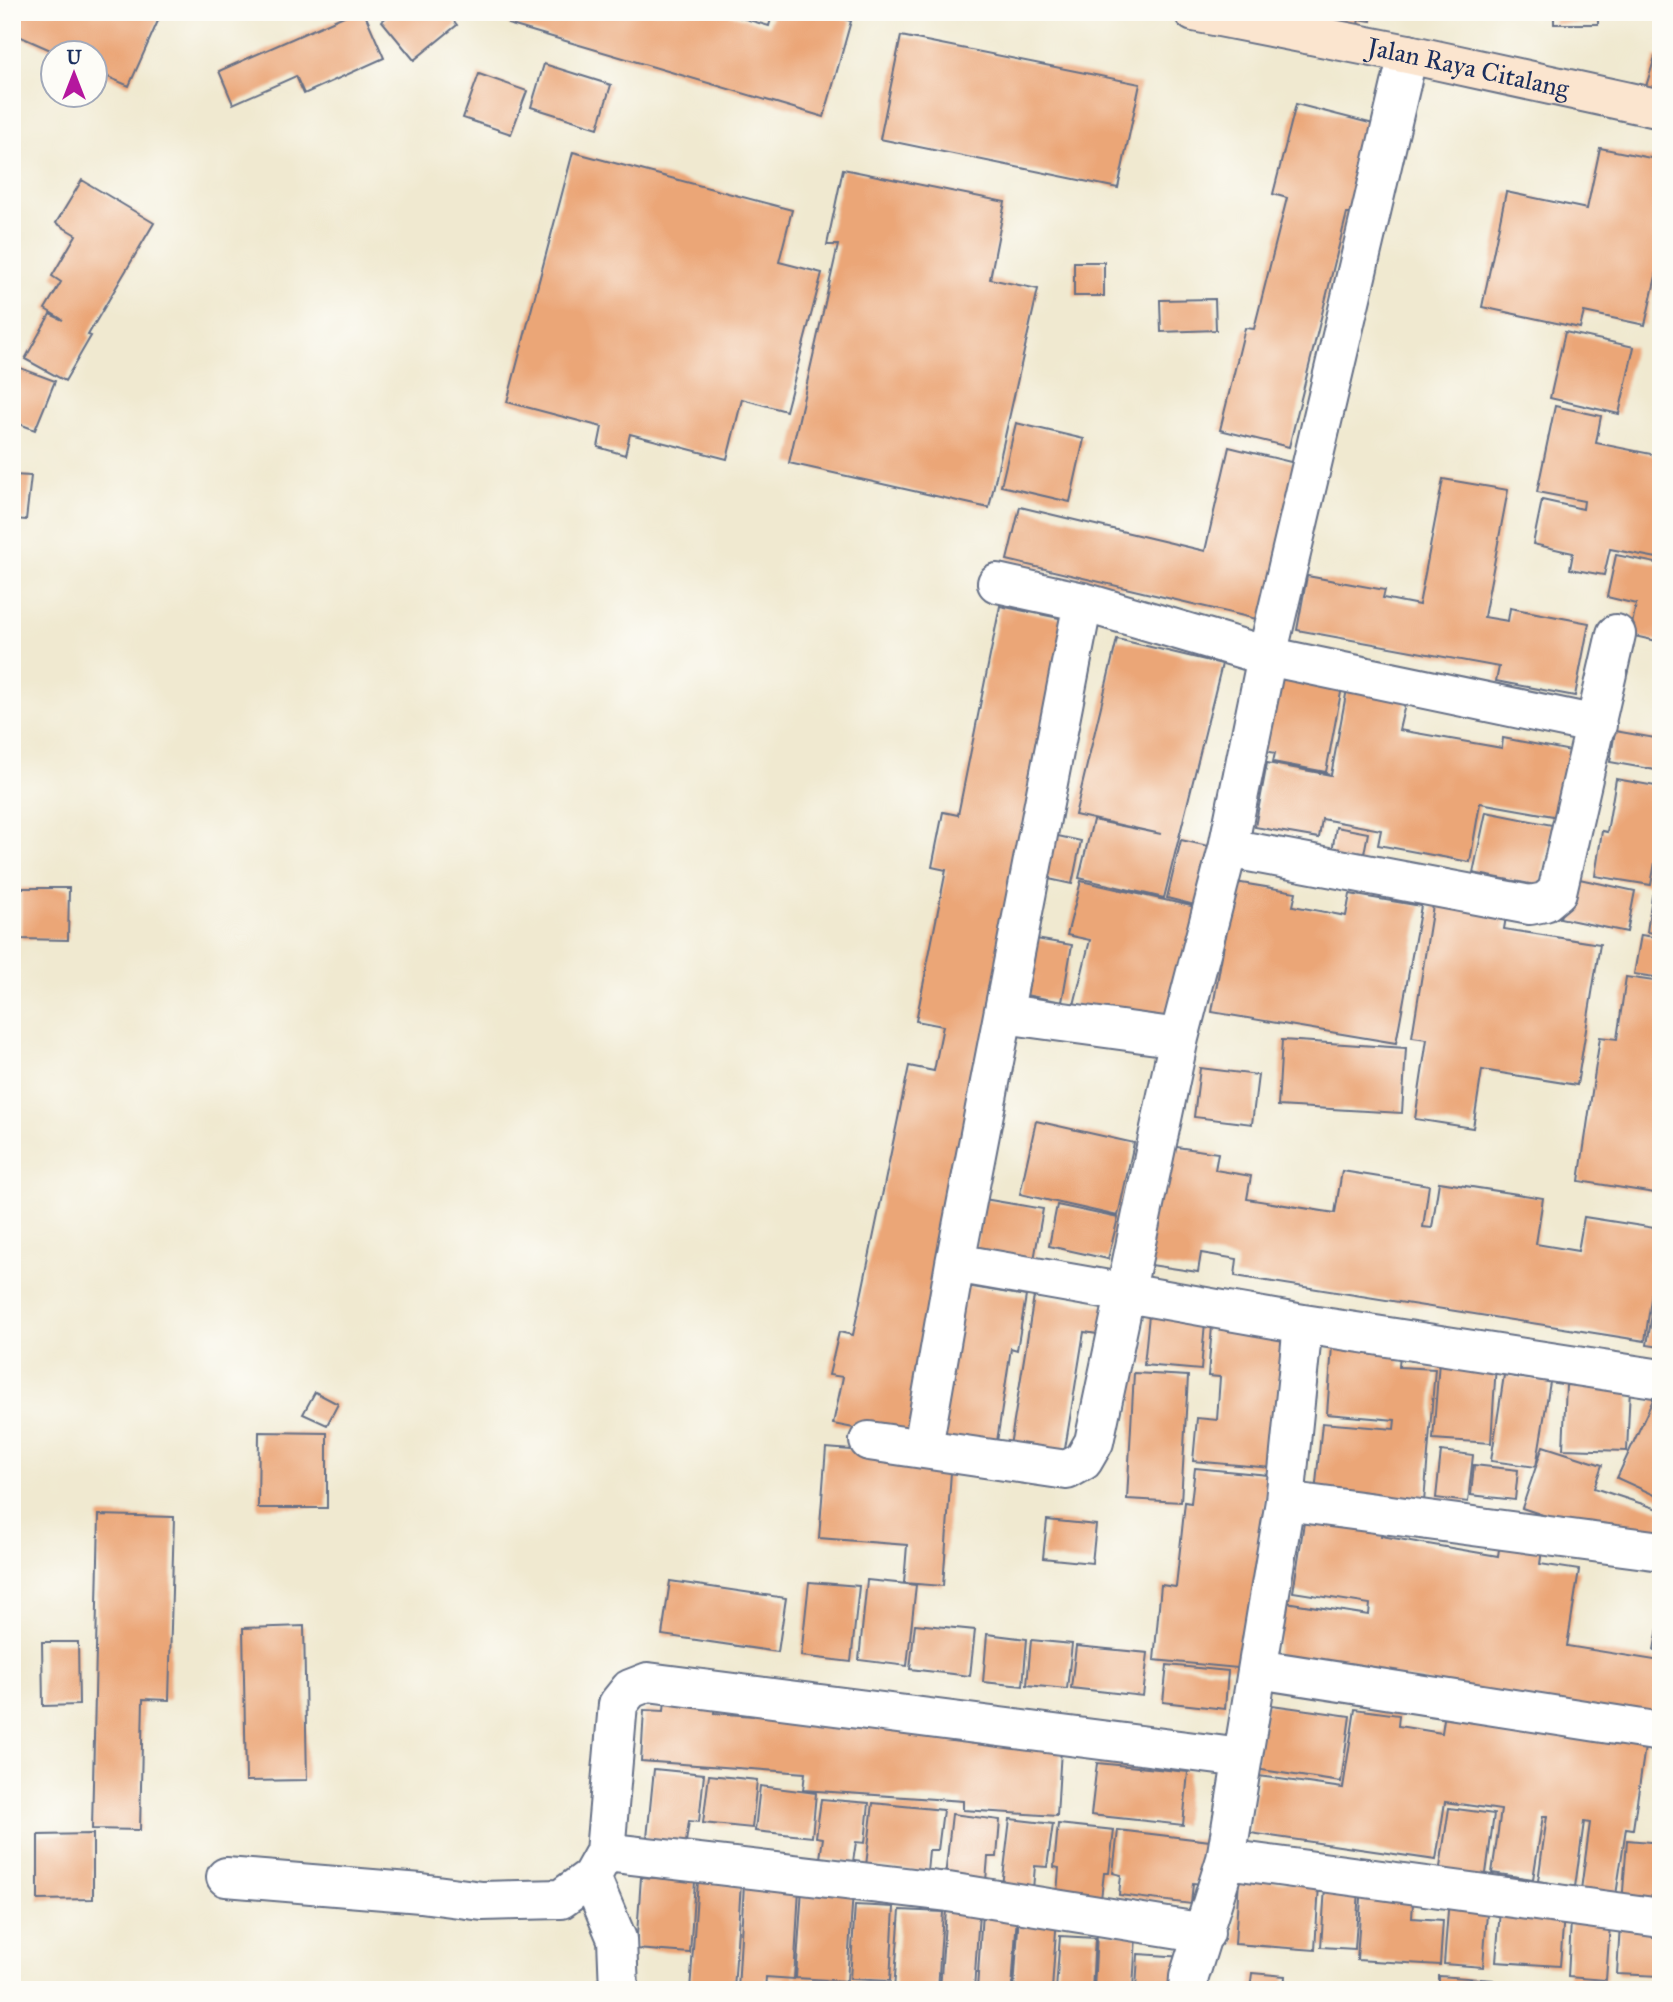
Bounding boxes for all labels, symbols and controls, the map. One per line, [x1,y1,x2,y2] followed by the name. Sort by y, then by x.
[1362,30,1573,105] street label: Jalan Raya Citalang
[38,38,108,108] north arrow
[66,46,82,69] text: U

